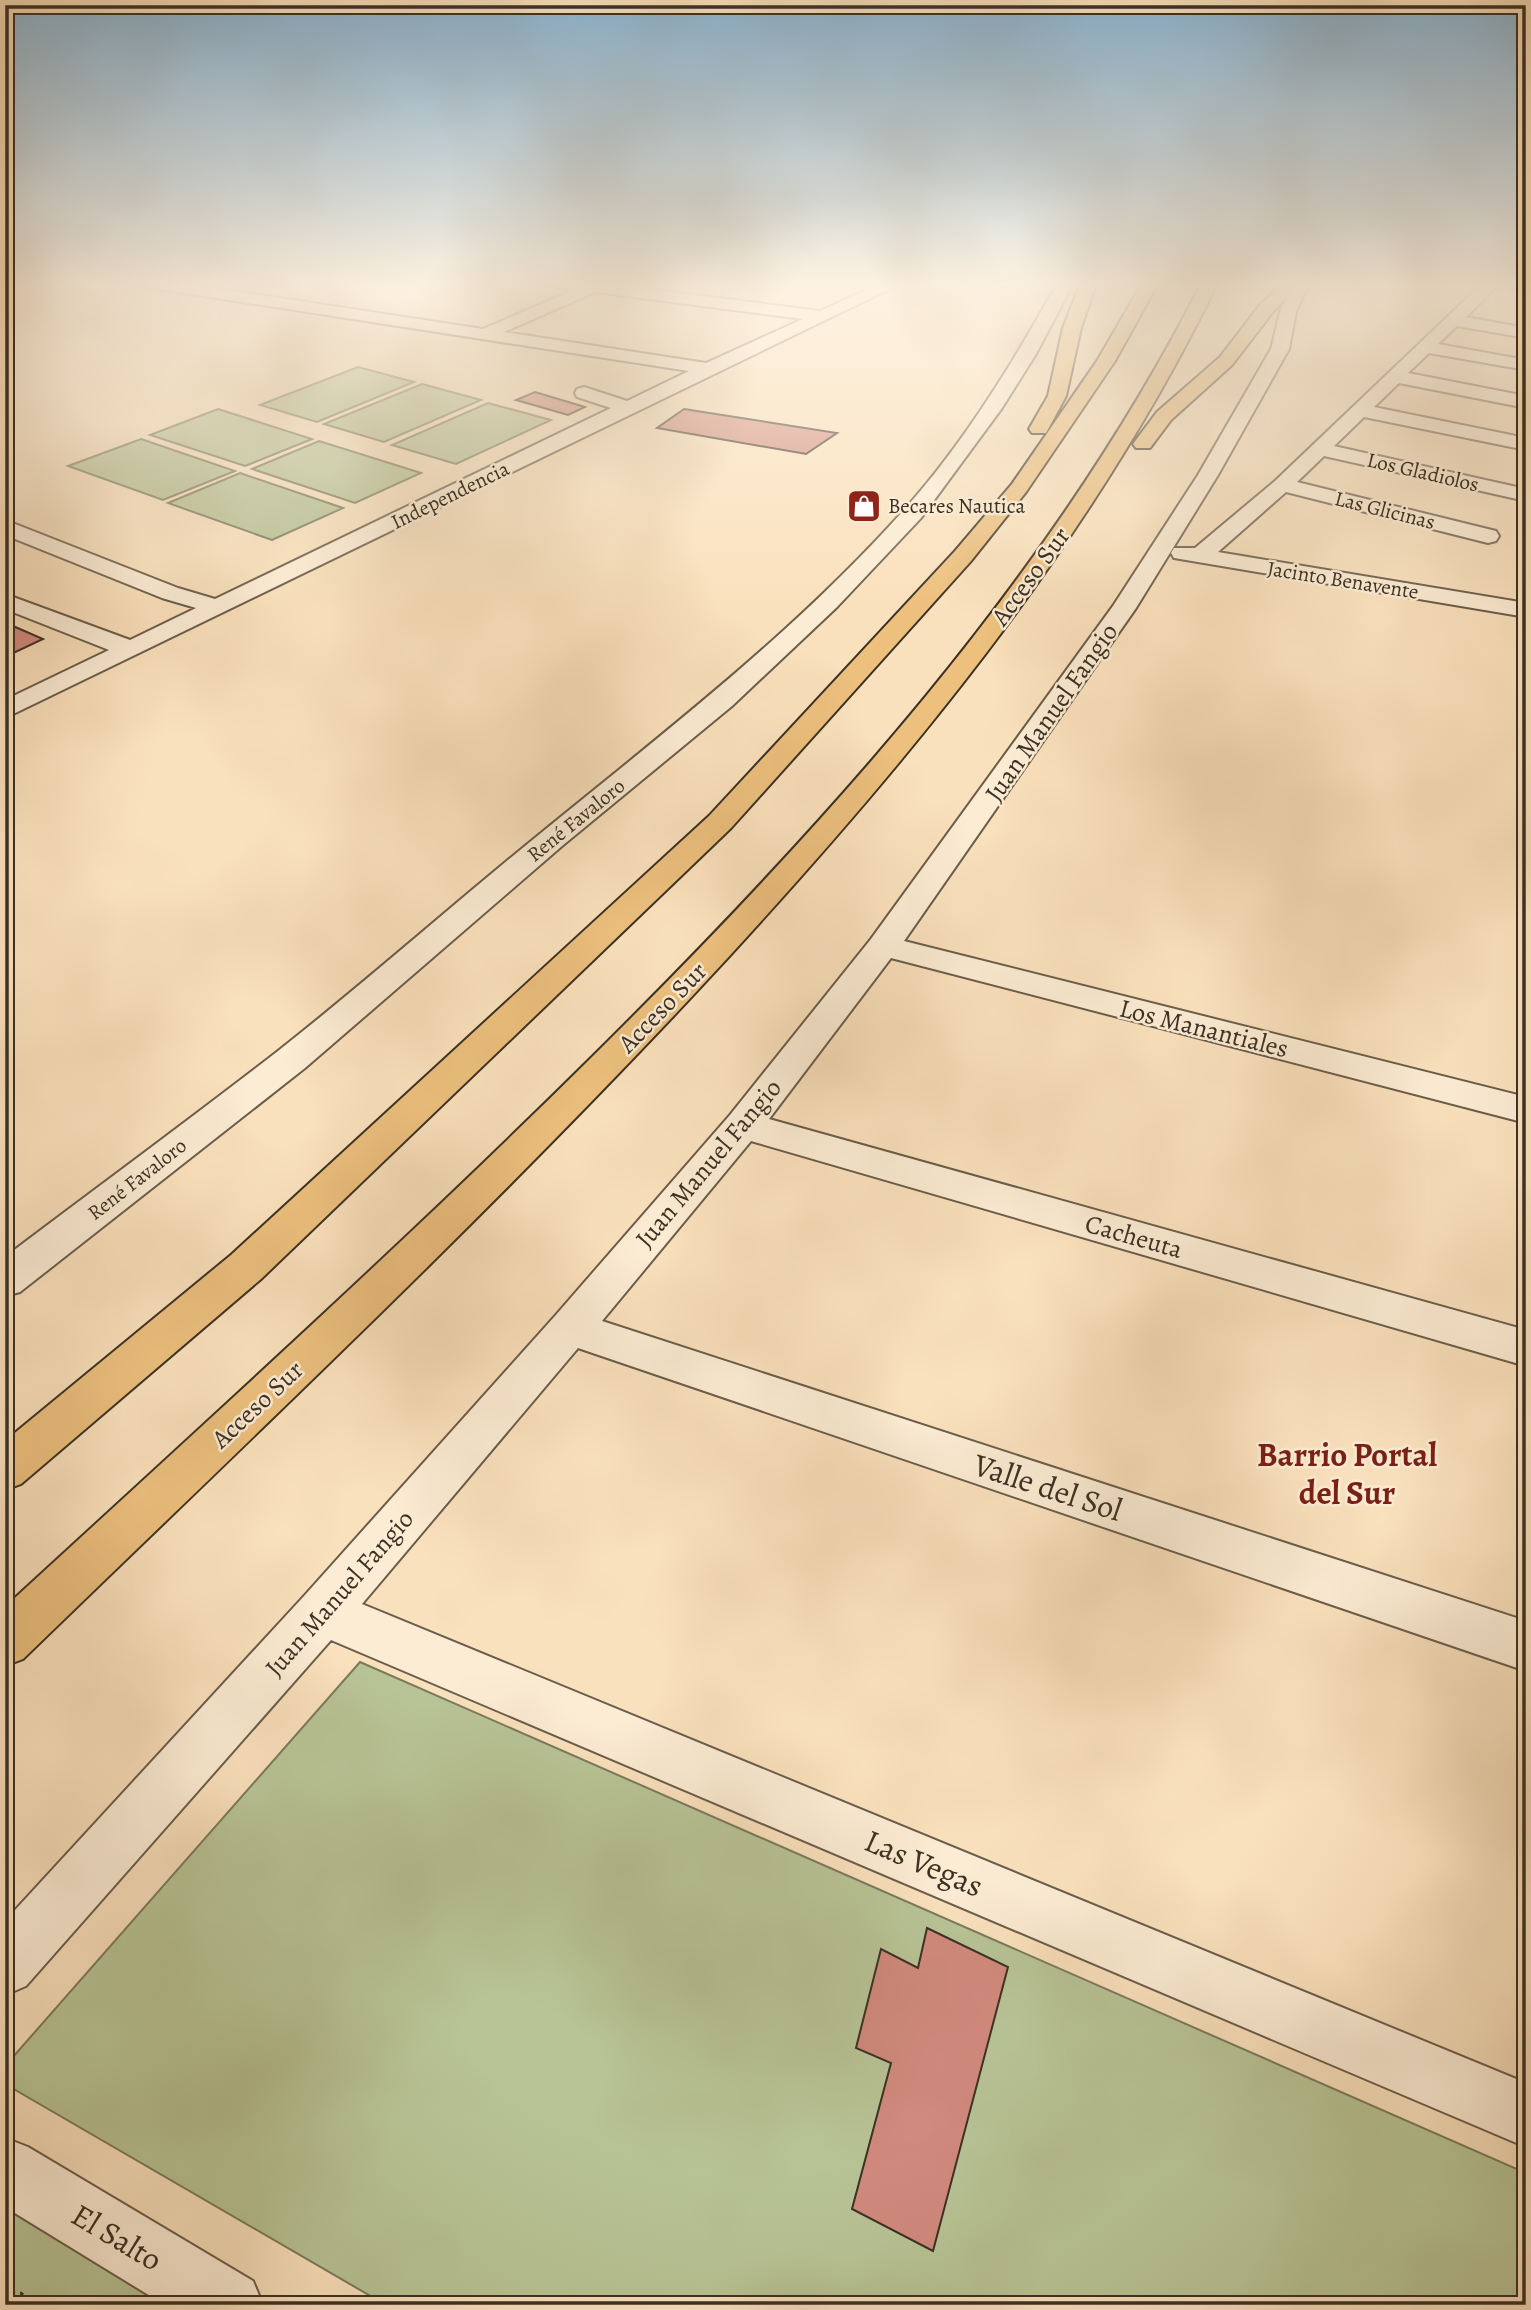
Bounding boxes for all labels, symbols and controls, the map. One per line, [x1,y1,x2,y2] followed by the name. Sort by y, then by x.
[1364,446,1482,498] street label: Los Gladiolos
[386,454,514,536] street label: Independencia
[1332,484,1438,536] street label: Las Glicinas
[845,487,883,525] shop icon: Becares Nautica
[888,492,1025,520] place label: Becares Nautica
[982,520,1078,634] street label: Acceso Sur
[1265,554,1421,606] street label: Jacinto Benavente
[977,616,1126,809] street label: Juan Manuel Fangio
[521,772,631,868] street label: René Favaloro
[609,954,715,1061] street label: Acceso Sur
[1116,991,1292,1066] street label: Los Manantiales
[627,1071,789,1255] street label: Juan Manuel Fangio
[82,1131,192,1227] street label: René Favaloro
[1081,1206,1187,1267] street label: Cacheuta
[203,1353,311,1457] street label: Acceso Sur
[1257,1432,1437,1515] district label: Barrio Portal del Sur
[967,1442,1128,1532] street label: Valle del Sol
[257,1502,422,1684] street label: Juan Manuel Fangio
[858,1818,990,1908] street label: Las Vegas
[63,2193,171,2281] street label: El Salto

